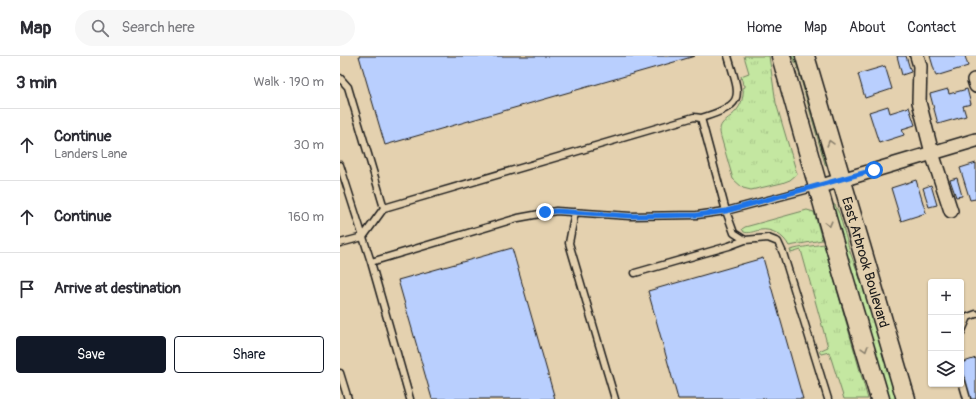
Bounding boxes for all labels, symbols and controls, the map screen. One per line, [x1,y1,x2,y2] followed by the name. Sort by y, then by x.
[75,10,355,46] search box
[20,16,51,40] text: Map
[89,17,111,39] icon: search
[121,18,195,37] text: Search here
[747,19,782,36] text: Home
[804,19,827,36] text: Map
[849,19,885,36] text: About
[907,19,956,36] text: Contact
[16,72,57,93] text: 3 min
[253,74,324,90] text: Walk · 190 m
[54,127,112,146] text: Continue
[16,134,38,156] icon: ahead
[294,137,324,153] text: 30 m
[826,139,835,146] one-way arrow
[54,146,127,162] text: Landers Lane
[865,161,883,179] route start
[838,195,893,330] street label: East Arbrook Boulevard
[536,203,554,221] route end
[16,206,38,228] icon: ahead
[54,207,112,226] text: Continue
[288,209,324,225] text: 160 m
[824,221,832,227] one-way arrow
[16,278,38,300] icon: arrive
[54,279,181,298] text: Arrive at destination
[928,279,964,387] map controls
[928,279,964,315] button: +
[928,315,964,351] button: −
[16,336,166,373] button: Save
[174,336,324,373] button: Share
[860,345,869,352] one-way arrow
[928,351,964,387] button: layers

